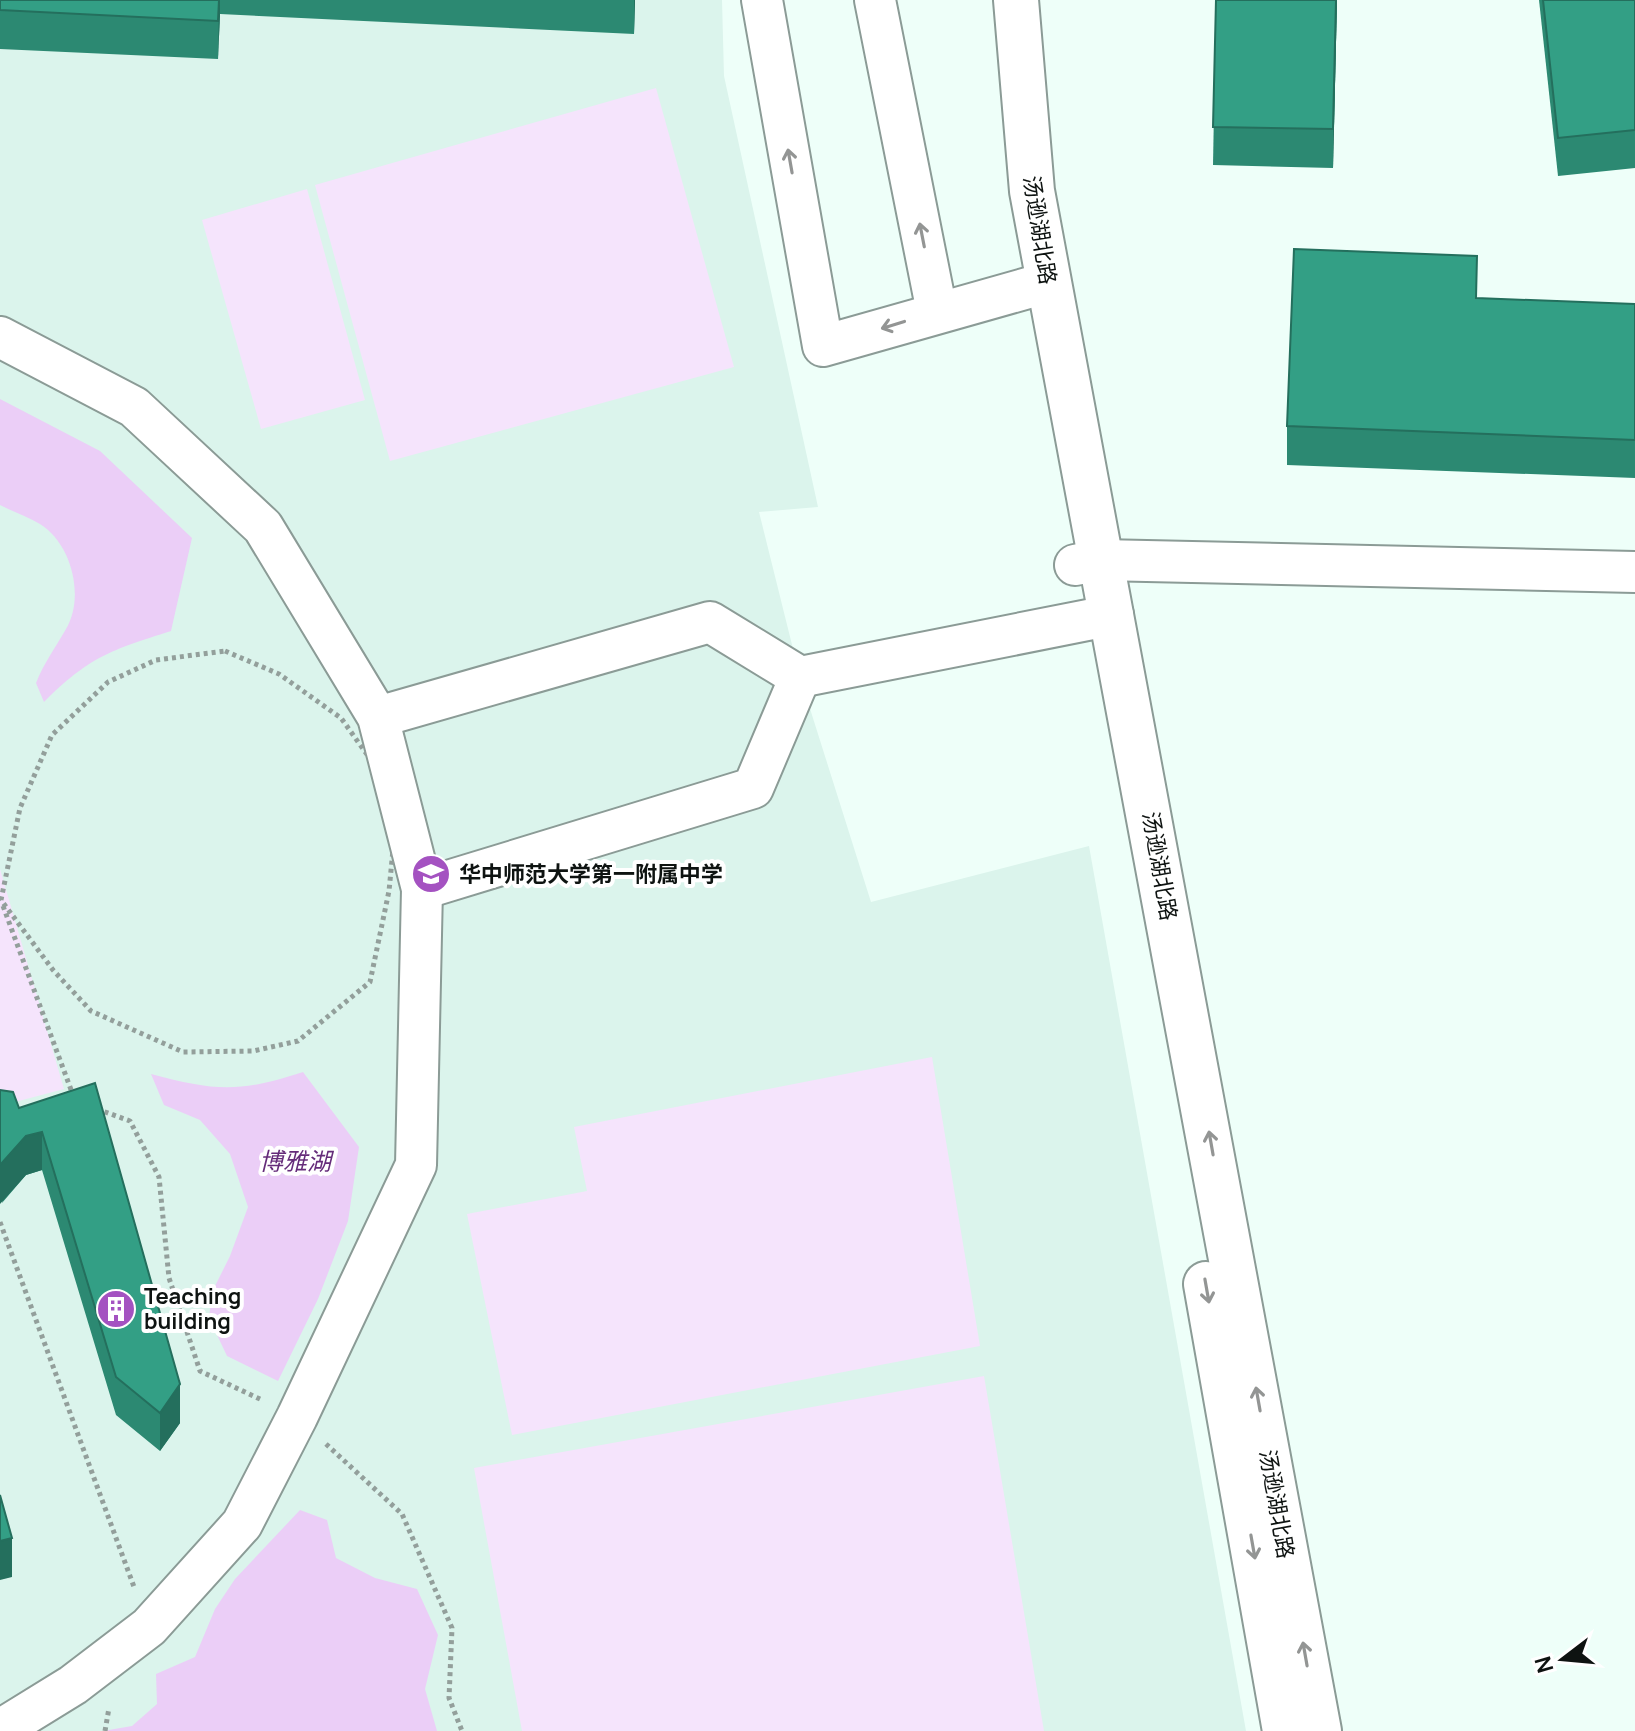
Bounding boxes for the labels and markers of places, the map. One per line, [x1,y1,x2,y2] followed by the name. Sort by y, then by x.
[410,853,452,895] school or university icon: 华中师范大学第一附属中学
[459,859,723,889] place label: 华中师范大学第一附属中学
[144,1281,241,1336] place label: Teaching building
[95,1288,137,1330] building icon: Teaching building

